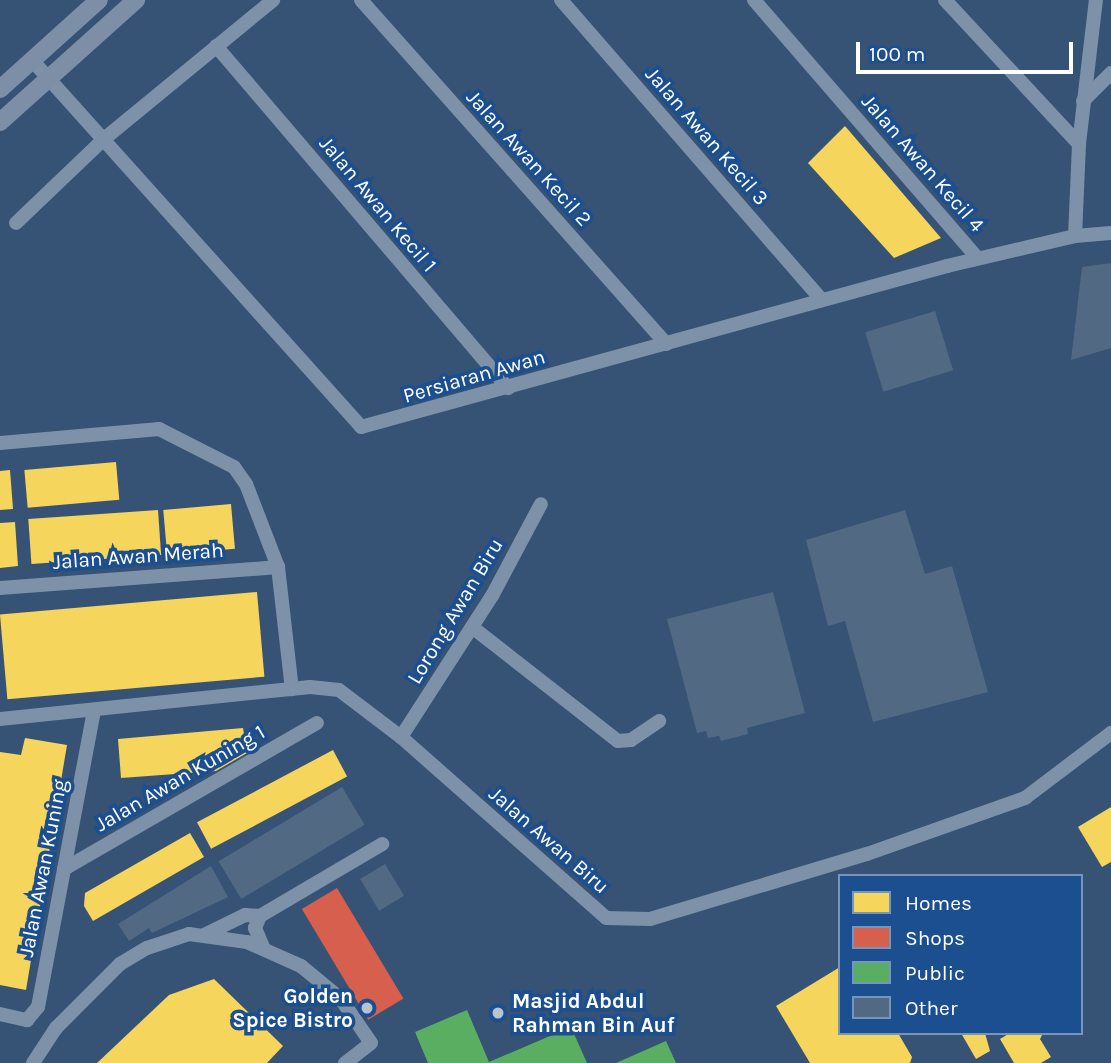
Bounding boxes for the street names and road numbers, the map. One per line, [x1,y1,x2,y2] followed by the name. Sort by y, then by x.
[640,62,774,210] street label: Jalan Awan Kecil 3
[461,85,597,231] street label: Jalan Awan Kecil 2
[856,89,990,237] street label: Jalan Awan Kecil 4
[314,131,442,277] street label: Jalan Awan Kecil 1
[400,344,548,408] street label: Persiaran Awan
[402,534,508,688] street label: Lorong Awan Biru
[52,537,224,575] street label: Jalan Awan Merah
[91,719,269,837] street label: Jalan Awan Kuning 1
[13,777,73,959] street label: Jalan Awan Kuning
[484,781,614,899] street label: Jalan Awan Biru

